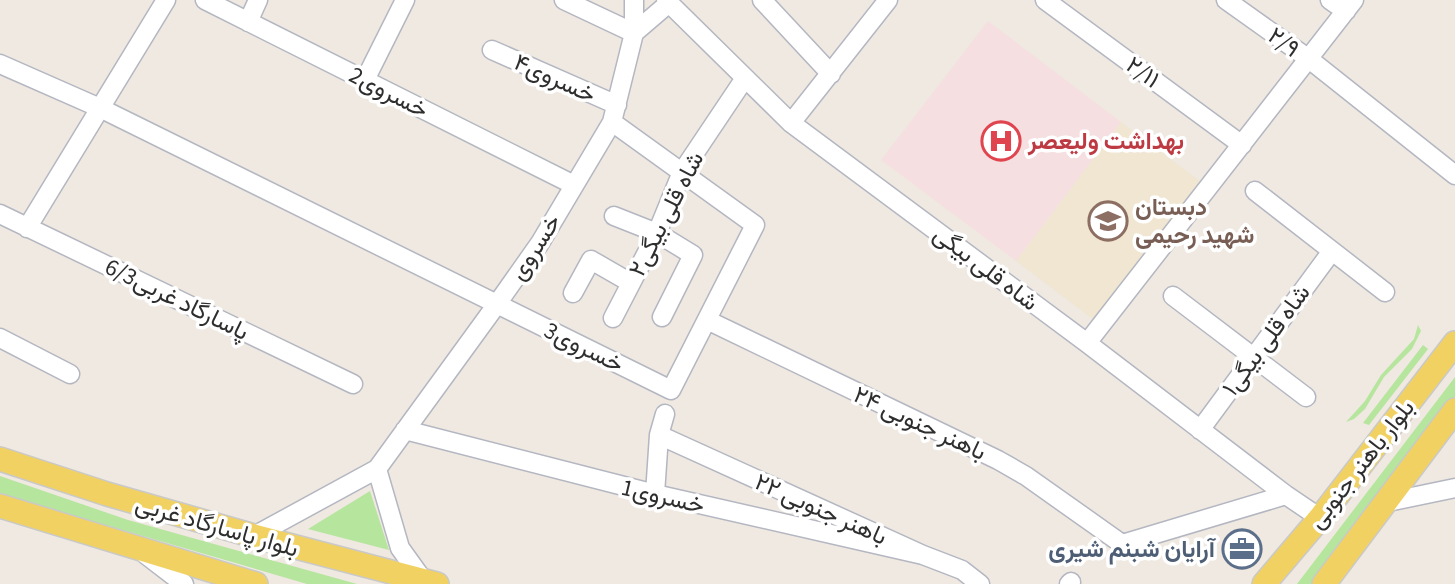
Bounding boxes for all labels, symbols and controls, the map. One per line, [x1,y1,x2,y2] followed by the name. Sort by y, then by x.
[1260,19,1307,66] street label: ۲/۹
[508,45,601,112] street label: خسروى۴
[1118,48,1167,97] street label: ۲/۱۱
[343,58,434,127] street label: خسروى2
[980,120,1022,162] hospital icon: بهداشت ولیعصر
[1027,124,1184,159] place label: بهداشت ولیعصر
[620,146,713,283] street label: شاه قلی بیگی۲
[1135,190,1254,253] place label: دبستان شهید رحیمی
[1087,200,1129,242] school or university icon: دبستان شهید رحیمی
[501,207,570,287] street label: خسروى
[926,217,1046,320] street label: شاه قلی بیگی
[99,249,255,349] street label: پاسارگاد غربی6/3
[1214,277,1319,403] street label: شاه قلی بیگی۱
[538,313,630,382] street label: 3خسروى
[848,377,992,470] street label: ۲۴ باهنر جنوبی
[1300,392,1423,536] street label: بلوار باهنر جنوبی
[749,465,893,554] street label: ۲۲ باهنر جنوبی
[618,470,708,523] street label: خسروى1
[131,486,303,566] street label: بلوار پاسارگاد غربی
[1221,528,1263,570] office icon: آرایان شبنم شیری
[1048,532,1217,567] place label: آرایان شبنم شیری

